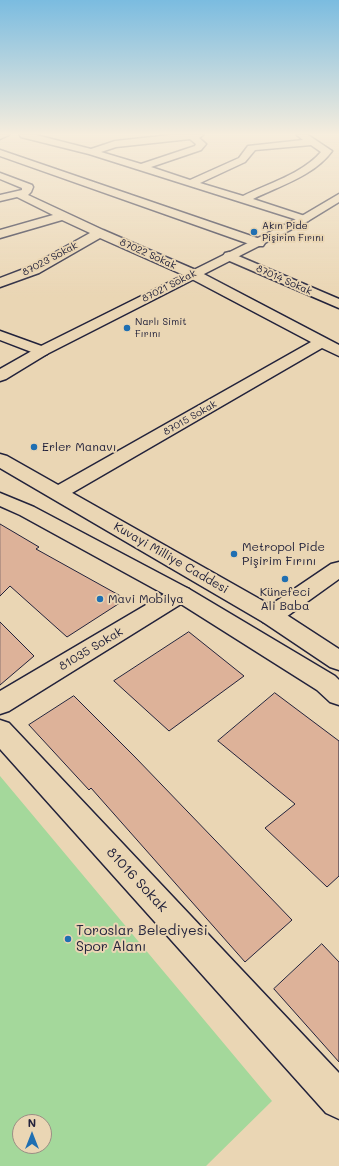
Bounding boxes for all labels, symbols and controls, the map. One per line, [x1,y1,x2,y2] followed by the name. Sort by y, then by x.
[262,220,324,244] place label: Akın Pide Pişirim Fırını
[249,227,259,237] marker: Akın Pide Pişirim Fırını
[118,236,178,272] street label: 87022 Sokak
[20,239,80,279] street label: 87023 Sokak
[254,262,314,298] street label: 87014 Sokak
[140,267,198,305] street label: 87021 Sokak
[135,316,187,340] place label: Narlı Simit Fırını
[122,323,132,333] marker: Narlı Simit Fırını
[161,398,219,438] street label: 87015 Sokak
[42,440,116,454] place label: Erler Manavı
[29,442,39,452] marker: Erler Manavı
[111,519,231,597] street label: Kuvayi Milliye Caddesi
[242,540,325,568] place label: Metropol Pide Pişirim Fırını
[229,549,239,559] marker: Metropol Pide Pişirim Fırını
[280,574,290,584] marker: Künefeci Ali Baba
[260,585,310,613] place label: Künefeci Ali Baba
[108,592,184,606] place label: Mavi Mobilya
[95,594,105,604] marker: Mavi Mobilya
[56,624,126,674] street label: 81035 Sokak
[103,844,171,916] street label: 81016 Sokak
[76,923,208,956] place label: Toroslar Belediyesi Spor Alanı
[63,934,73,944] marker: Toroslar Belediyesi Spor Alanı
[12,1114,52,1154] north arrow
[28,1115,36,1130] text: N

